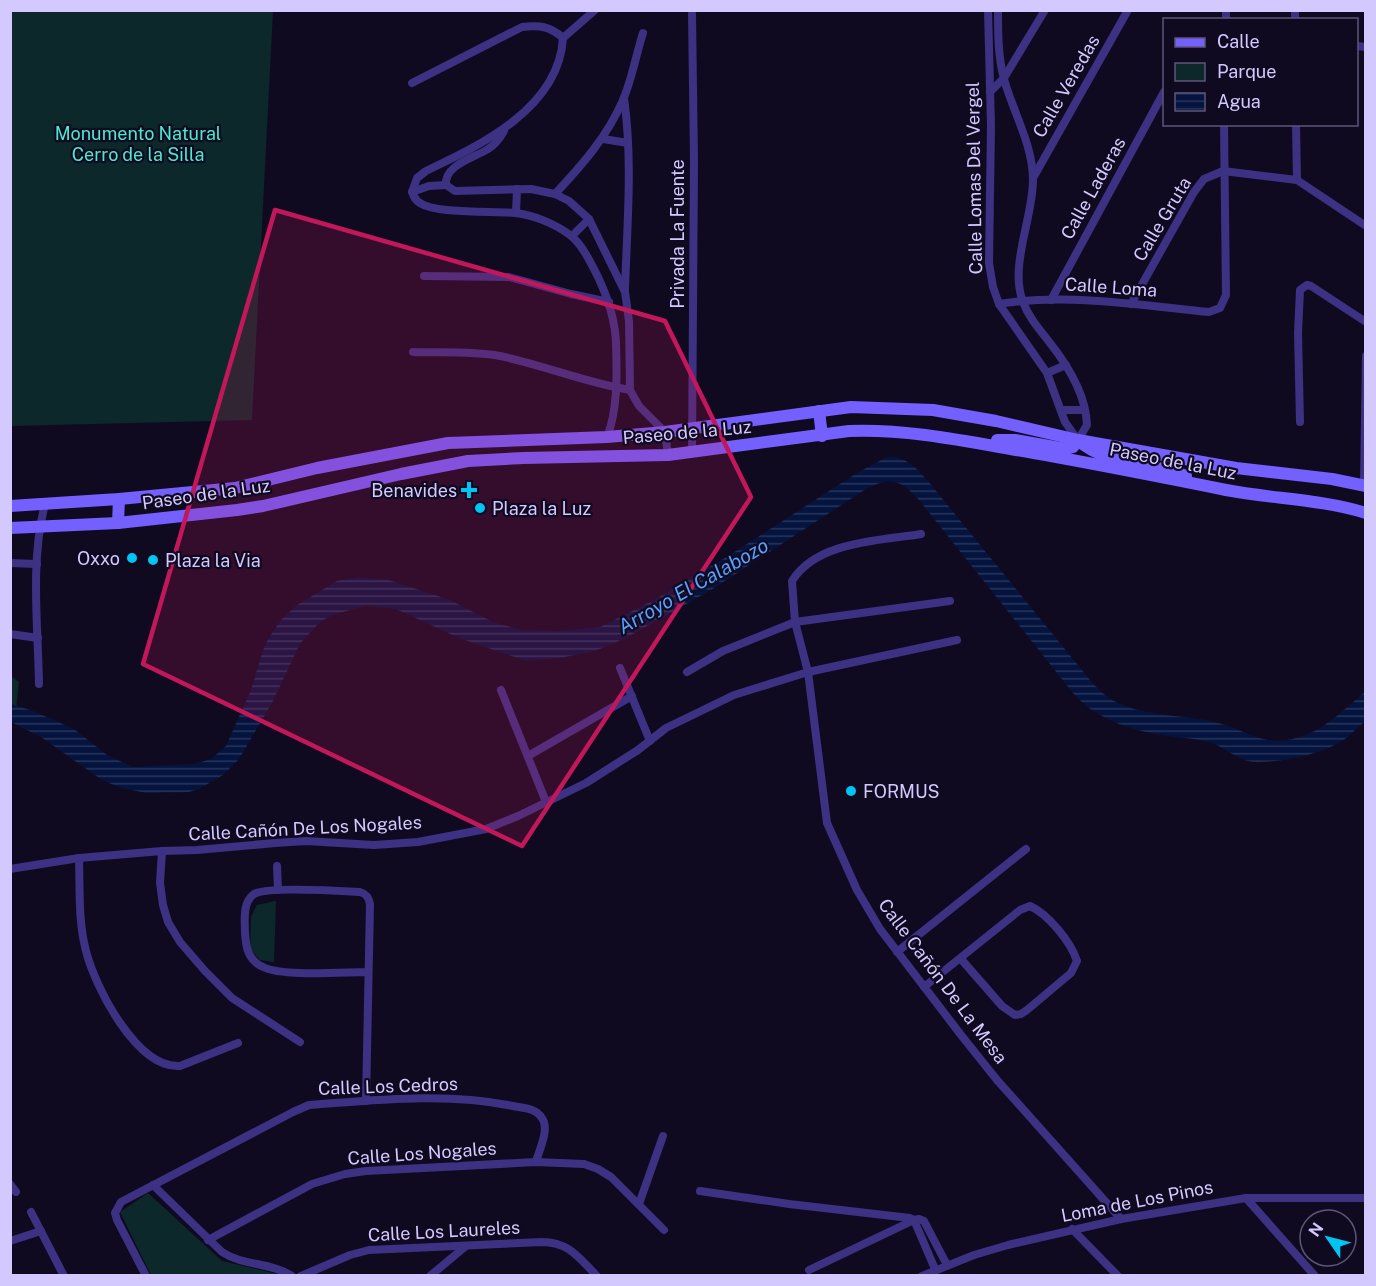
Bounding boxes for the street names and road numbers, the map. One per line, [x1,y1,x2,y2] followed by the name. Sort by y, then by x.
[1028,31,1104,141] street label: Calle Veredas
[962,81,986,275] street label: Calle Lomas Del Vergel
[1056,133,1130,243] street label: Calle Laderas
[667,159,688,309] street label: Privada La Fuente
[1129,173,1195,265] street label: Calle Gruta
[1064,273,1158,301] street label: Calle Loma
[622,416,752,448] street label: Paseo de la Luz
[1108,438,1238,484] street label: Paseo de la Luz
[141,475,271,513] street label: Paseo de la Luz
[188,811,422,845] street label: Calle Cañón De Los Nogales
[874,894,1012,1068] street label: Calle Cañón De La Mesa
[318,1073,458,1099] street label: Calle Los Cedros
[347,1137,497,1169] street label: Calle Los Nogales
[1059,1176,1215,1226] street label: Loma de Los Pinos
[367,1217,521,1245] street label: Calle Los Laureles

